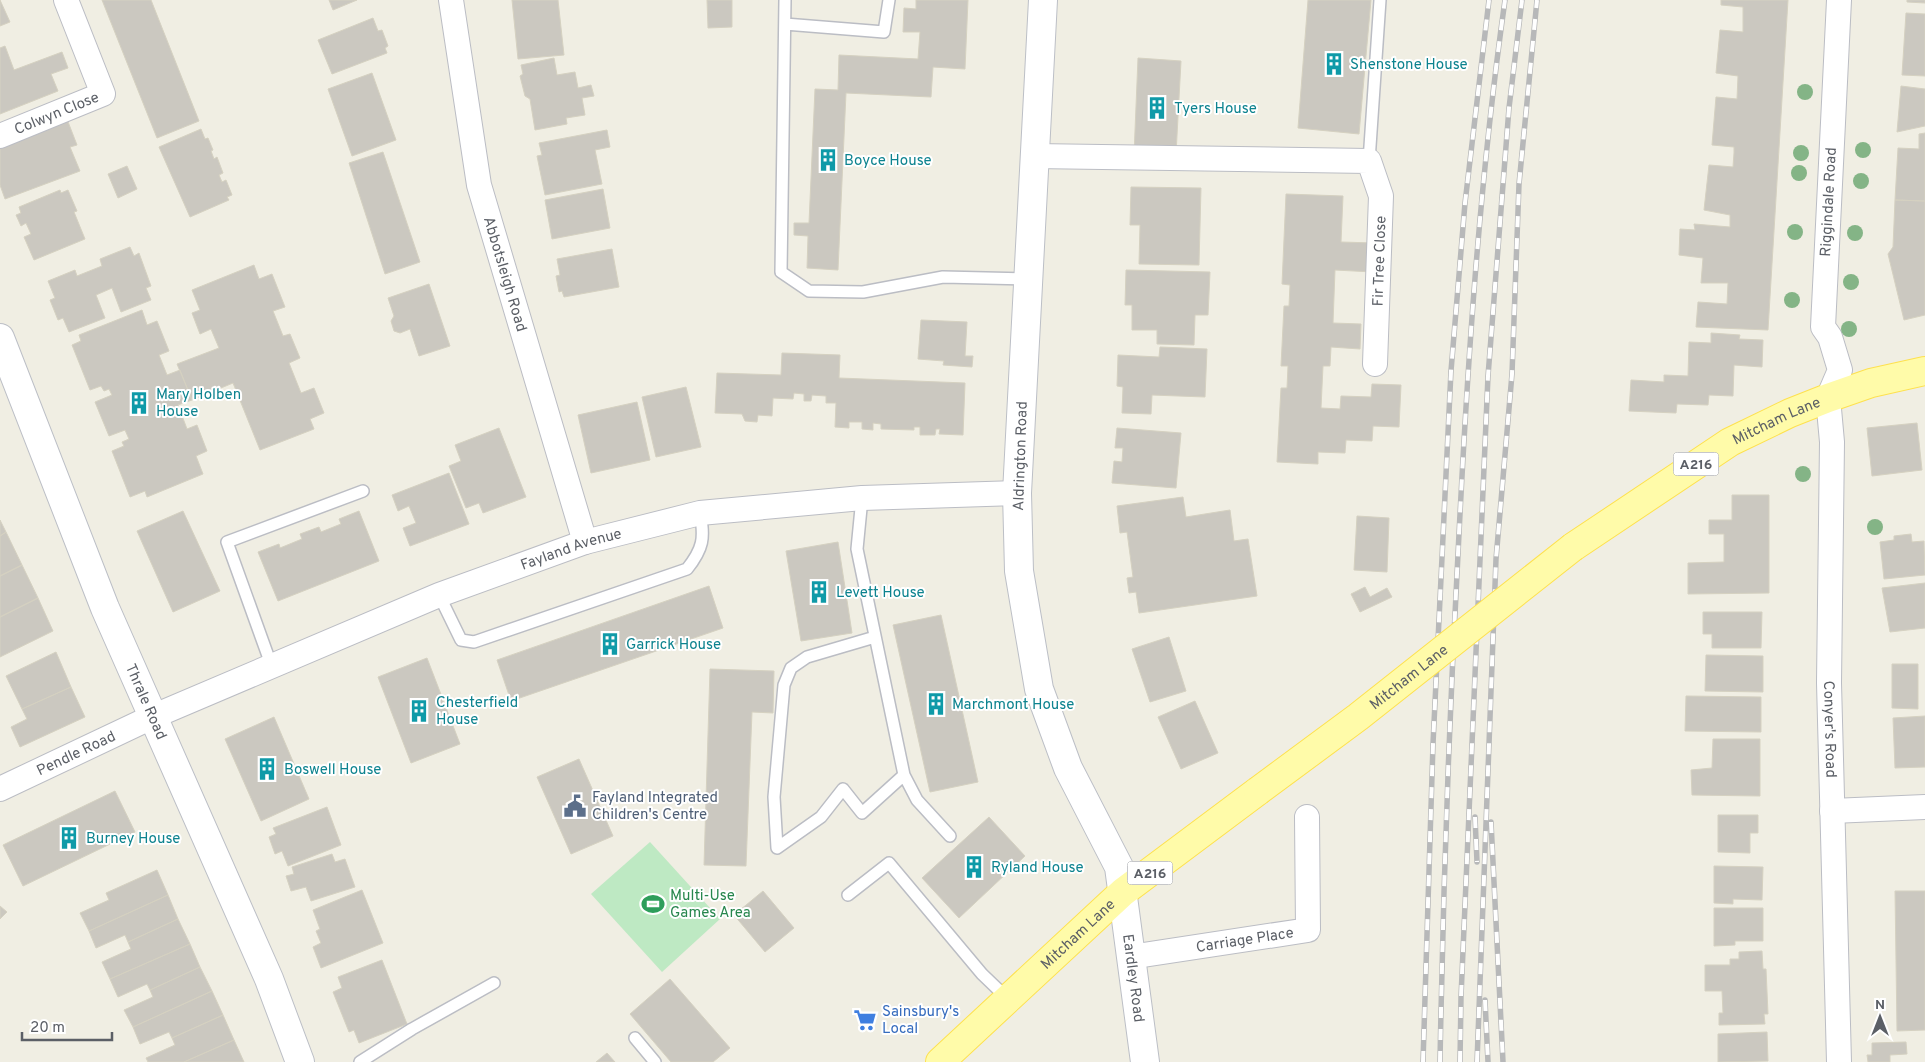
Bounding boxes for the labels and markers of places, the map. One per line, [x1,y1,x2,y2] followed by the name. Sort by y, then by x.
[1321,51,1347,77] building icon: Shenstone House
[1350,56,1468,75] place label: Shenstone House
[1144,95,1170,121] building icon: Tyers House
[1174,100,1257,119] place label: Tyers House
[815,147,841,173] building icon: Boyce House
[844,152,932,171] place label: Boyce House
[156,386,241,422] place label: Mary Holben House
[126,390,152,416] building icon: Mary Holben House
[806,579,832,605] building icon: Levett House
[836,584,925,603] place label: Levett House
[597,631,623,657] building icon: Garrick House
[626,636,721,655] place label: Garrick House
[923,691,949,717] building icon: Marchmont House
[436,694,518,730] place label: Chesterfield House
[952,696,1074,715] place label: Marchmont House
[406,698,432,724] building icon: Chesterfield House
[254,756,280,782] building icon: Boswell House
[284,761,381,780] place label: Boswell House
[592,789,718,825] place label: Fayland Integrated Children's Centre
[562,793,588,819] public building icon: Fayland Integrated Children's Centre
[56,825,82,851] building icon: Burney House
[86,830,180,849] place label: Burney House
[961,854,987,880] building icon: Ryland House
[991,859,1084,878] place label: Ryland House
[670,887,751,923] place label: Multi-Use Games Area
[640,891,666,917] sports icon: Multi-Use Games Area
[882,1003,959,1039] place label: Sainsbury's Local
[852,1007,878,1033] supermarket icon: Sainsbury's Local

